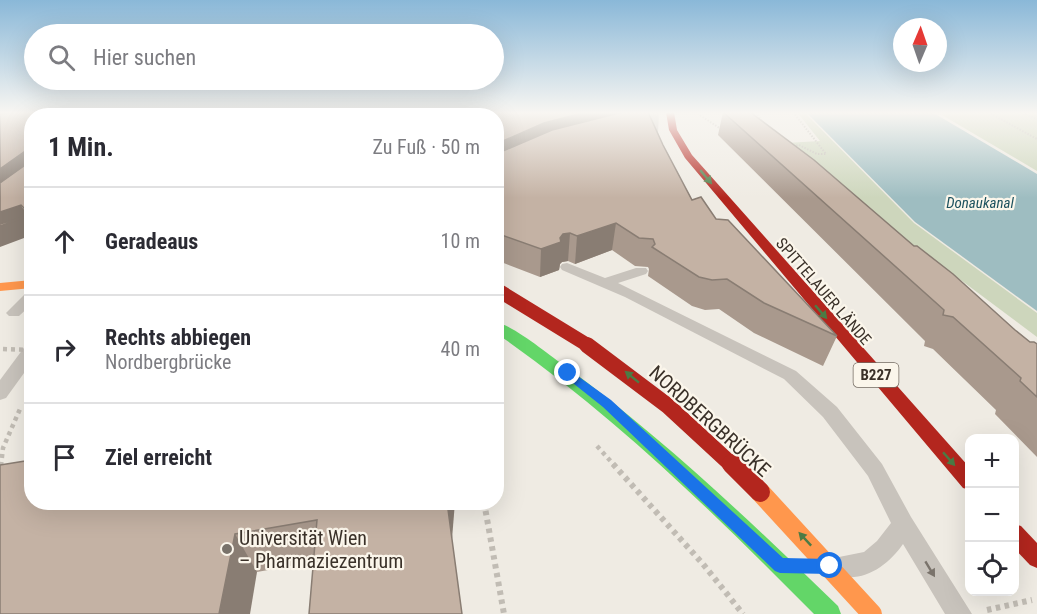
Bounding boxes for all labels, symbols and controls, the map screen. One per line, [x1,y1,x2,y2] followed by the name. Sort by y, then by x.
[893,18,947,72] north arrow
[24,24,504,90] search box
[45,41,78,74] icon: search
[93,45,196,70] text: Hier suchen
[48,132,114,162] text: 1 Min.
[373,135,480,159] text: Zu Fuß · 50 m
[699,169,712,184] one-way arrow
[946,194,1014,212] water label: Donaukanal
[48,225,81,258] icon: ahead
[105,229,198,254] text: Geradeaus
[441,229,480,253] text: 10 m
[772,234,875,349] street label: SPITTELAUER LÄNDE
[814,304,827,319] one-way arrow
[105,325,251,350] text: Rechts abbiegen
[48,333,81,366] icon: right
[441,337,480,361] text: 40 m
[105,350,231,374] text: Nordbergbrücke
[554,359,580,385] route end
[644,360,776,482] street label: NORDBERGBRÜCKE
[854,363,898,387] road number: B227
[625,372,640,384] one-way arrow
[965,434,1019,596] map controls
[965,434,1019,488] button: +
[48,441,81,474] icon: arrive
[105,445,212,470] text: Ziel erreicht
[942,451,955,466] one-way arrow
[965,488,1019,542] button: −
[239,526,403,573] place label: Universität Wien – Pharmaziezentrum
[798,532,812,547] one-way arrow
[220,542,234,556] marker: Universität Wien – Pharmaziezentrum
[965,542,1019,596] button: locate
[816,552,842,578] route start
[925,561,936,577] one-way arrow

